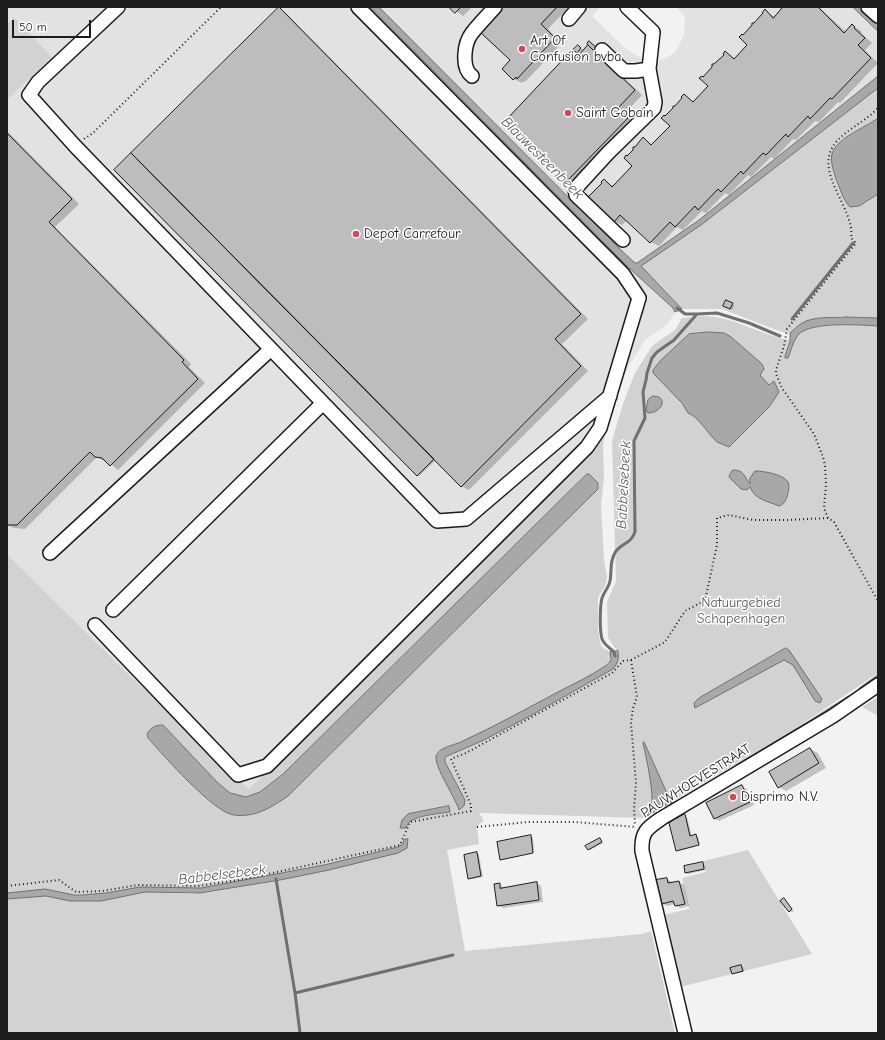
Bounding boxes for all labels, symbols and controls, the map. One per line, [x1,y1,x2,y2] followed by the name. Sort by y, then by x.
[14,12,93,38] scale bar
[19,20,47,34] text: 50 m
[530,33,622,66] place label: Art Of Confusion bvba
[517,44,527,54] marker: Art Of Confusion bvba
[576,105,654,121] place label: Saint Gobain
[563,108,573,118] marker: Saint Gobain
[497,113,587,203] water label: Blauwesteenbeek
[364,226,461,242] place label: Depot Carrefour
[351,229,361,239] marker: Depot Carrefour
[613,441,635,529] water label: Babbelsebeek
[697,595,785,628] park label: Natuurgebied Schapenhagen
[638,740,754,822] street label: PAUWHOEVESTRAAT
[741,789,818,805] place label: Disprimo N.V.
[728,792,738,802] marker: Disprimo N.V.
[177,861,267,889] water label: Babbelsebeek

